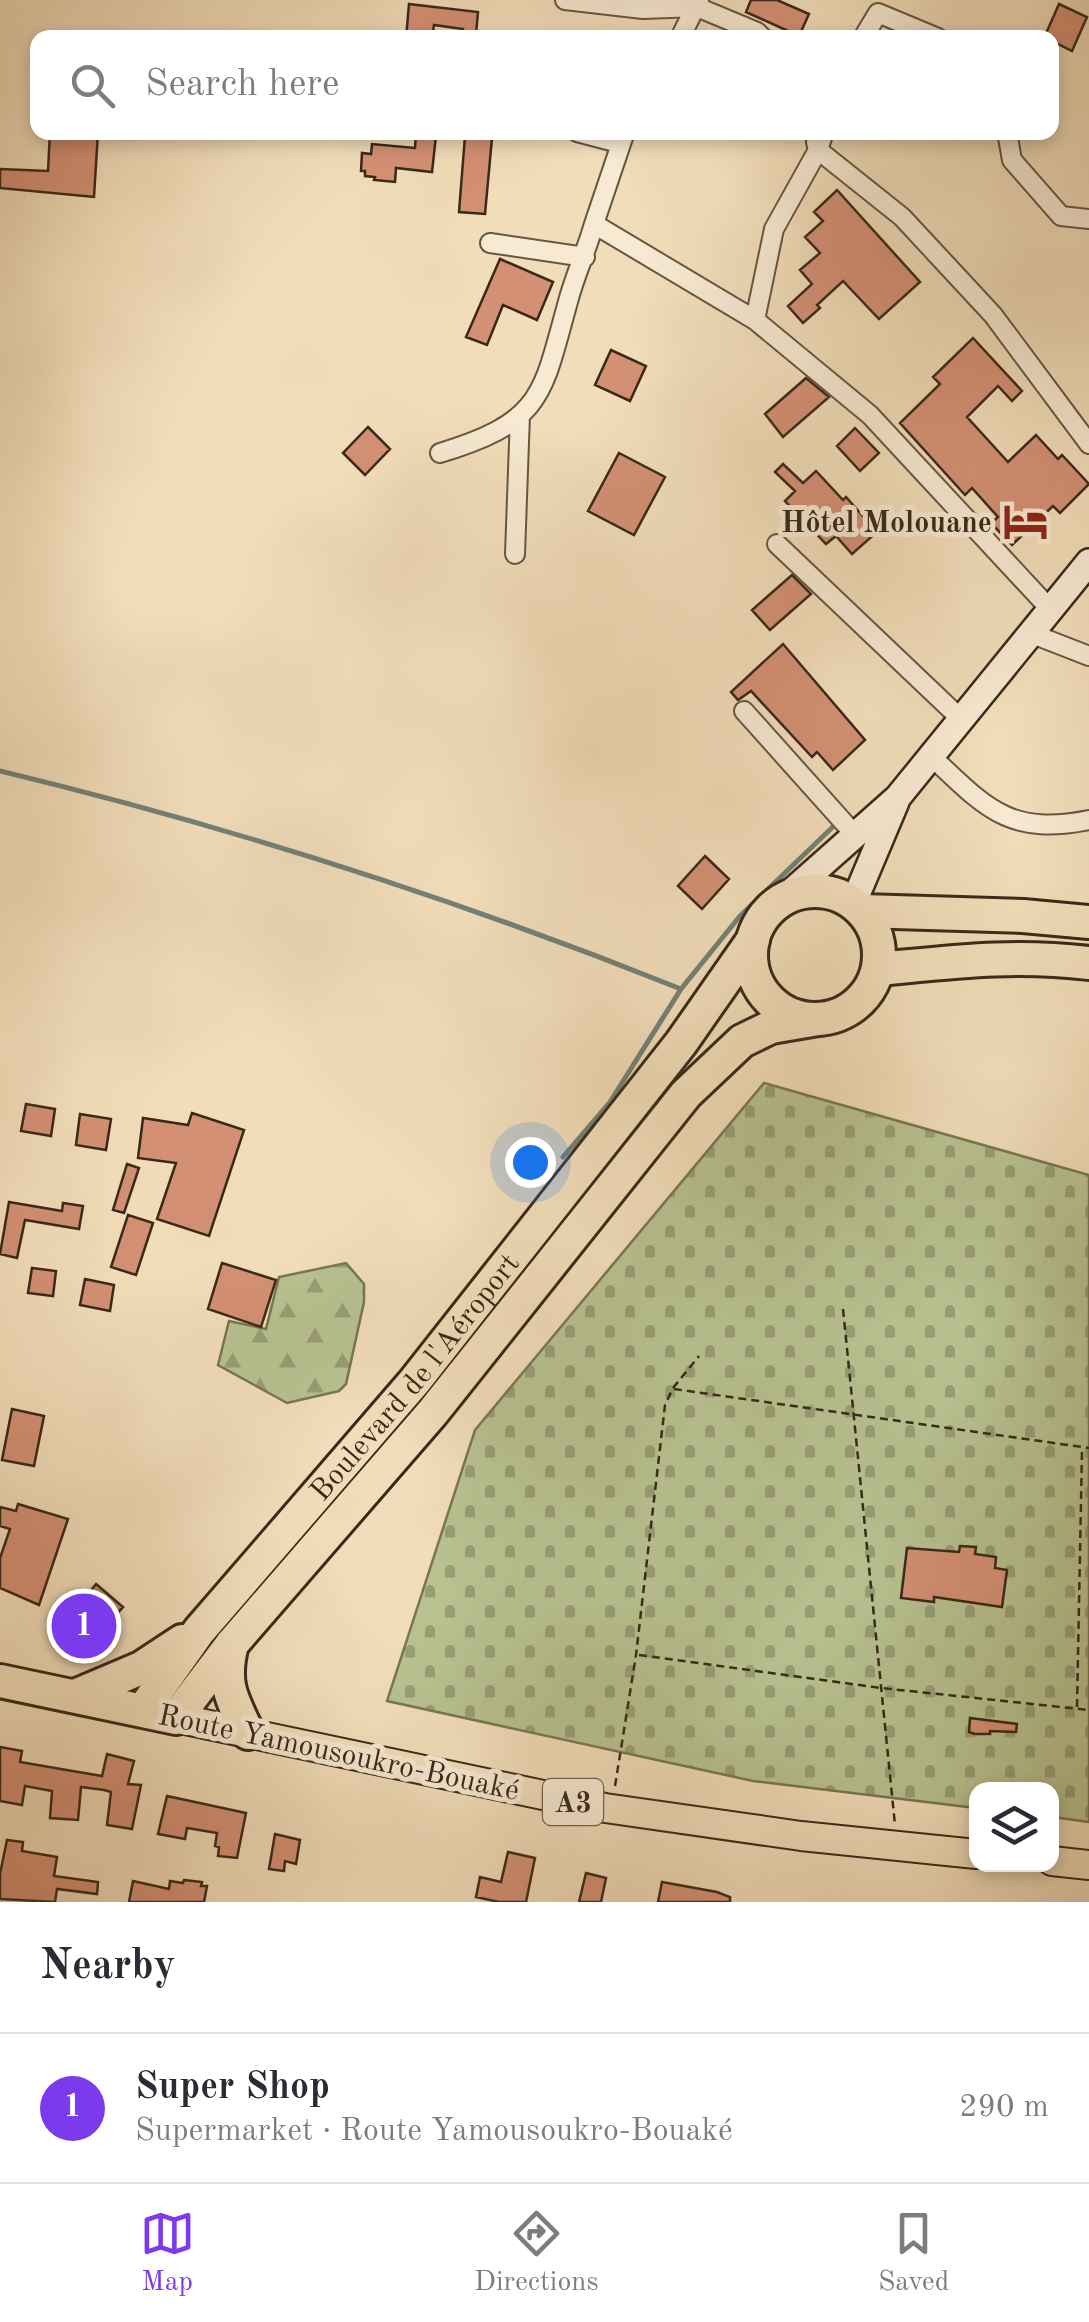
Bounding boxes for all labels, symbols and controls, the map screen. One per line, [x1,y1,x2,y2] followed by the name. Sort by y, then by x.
[30,30,1059,140] search box
[65,58,120,113] icon: search
[145,66,340,104] text: Search here
[1001,498,1049,546] hotel icon: Hôtel Molouane
[781,509,992,539] place label: Hôtel Molouane
[505,1137,556,1188] your location
[306,1249,526,1507] street label: Boulevard de l'Aéroport
[52,1588,116,1664] pin: 1
[155,1701,522,1807] street label: Route Yamousoukro-Bouaké
[543,1779,603,1825] road number: A3
[969,1782,1059,1872] map controls
[969,1782,1059,1872] button: layers
[40,1946,176,1988] text: Nearby
[135,2069,330,2107] text: Super Shop
[63,2092,82,2124] text: 1
[959,2092,1049,2124] text: 290 m
[135,2116,733,2148] text: Supermarket · Route Yamousoukro-Bouaké
[140,2206,195,2301] tab: Map
[474,2206,599,2301] tab: Directions
[878,2206,949,2301] tab: Saved

